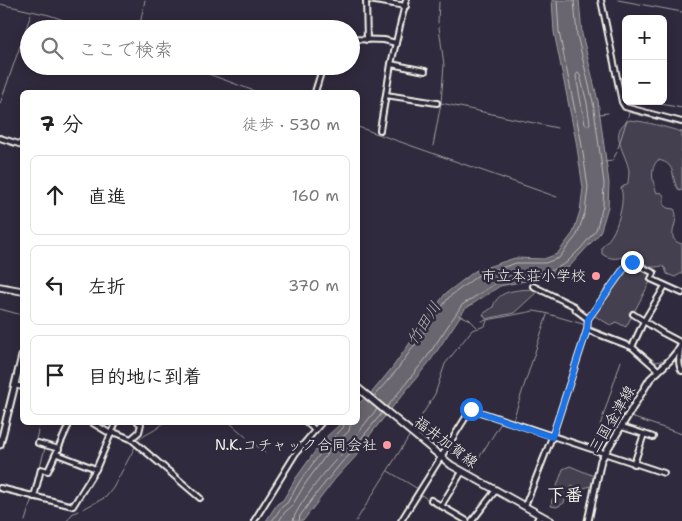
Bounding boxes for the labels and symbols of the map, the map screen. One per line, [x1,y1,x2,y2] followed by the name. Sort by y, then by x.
[621,251,644,274] route end
[481,266,586,286] place label: 市立本荘小学校
[590,270,602,282] marker: 市立本荘小学校
[402,297,445,349] water label: 竹田川
[584,382,640,456] street label: 三国金津線
[460,398,483,421] route start
[410,411,482,473] street label: 福井加賀線
[215,435,377,455] place label: N.K.コチャック合同会社
[381,439,393,451] marker: N.K.コチャック合同会社
[547,483,583,507] district label: 下番

